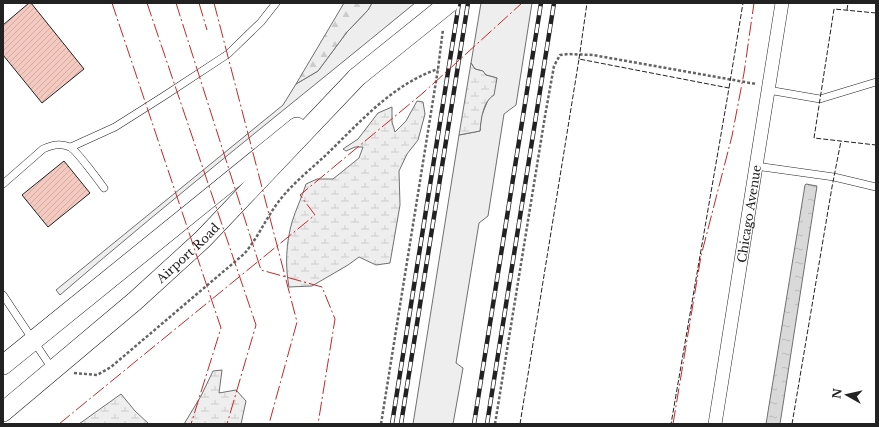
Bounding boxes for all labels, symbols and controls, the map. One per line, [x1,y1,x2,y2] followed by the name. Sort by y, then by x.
[733,164,764,264] street label: Chicago Avenue
[152,219,222,286] street label: Airport Road
[827,375,867,415] north arrow
[829,387,845,400] text: N

